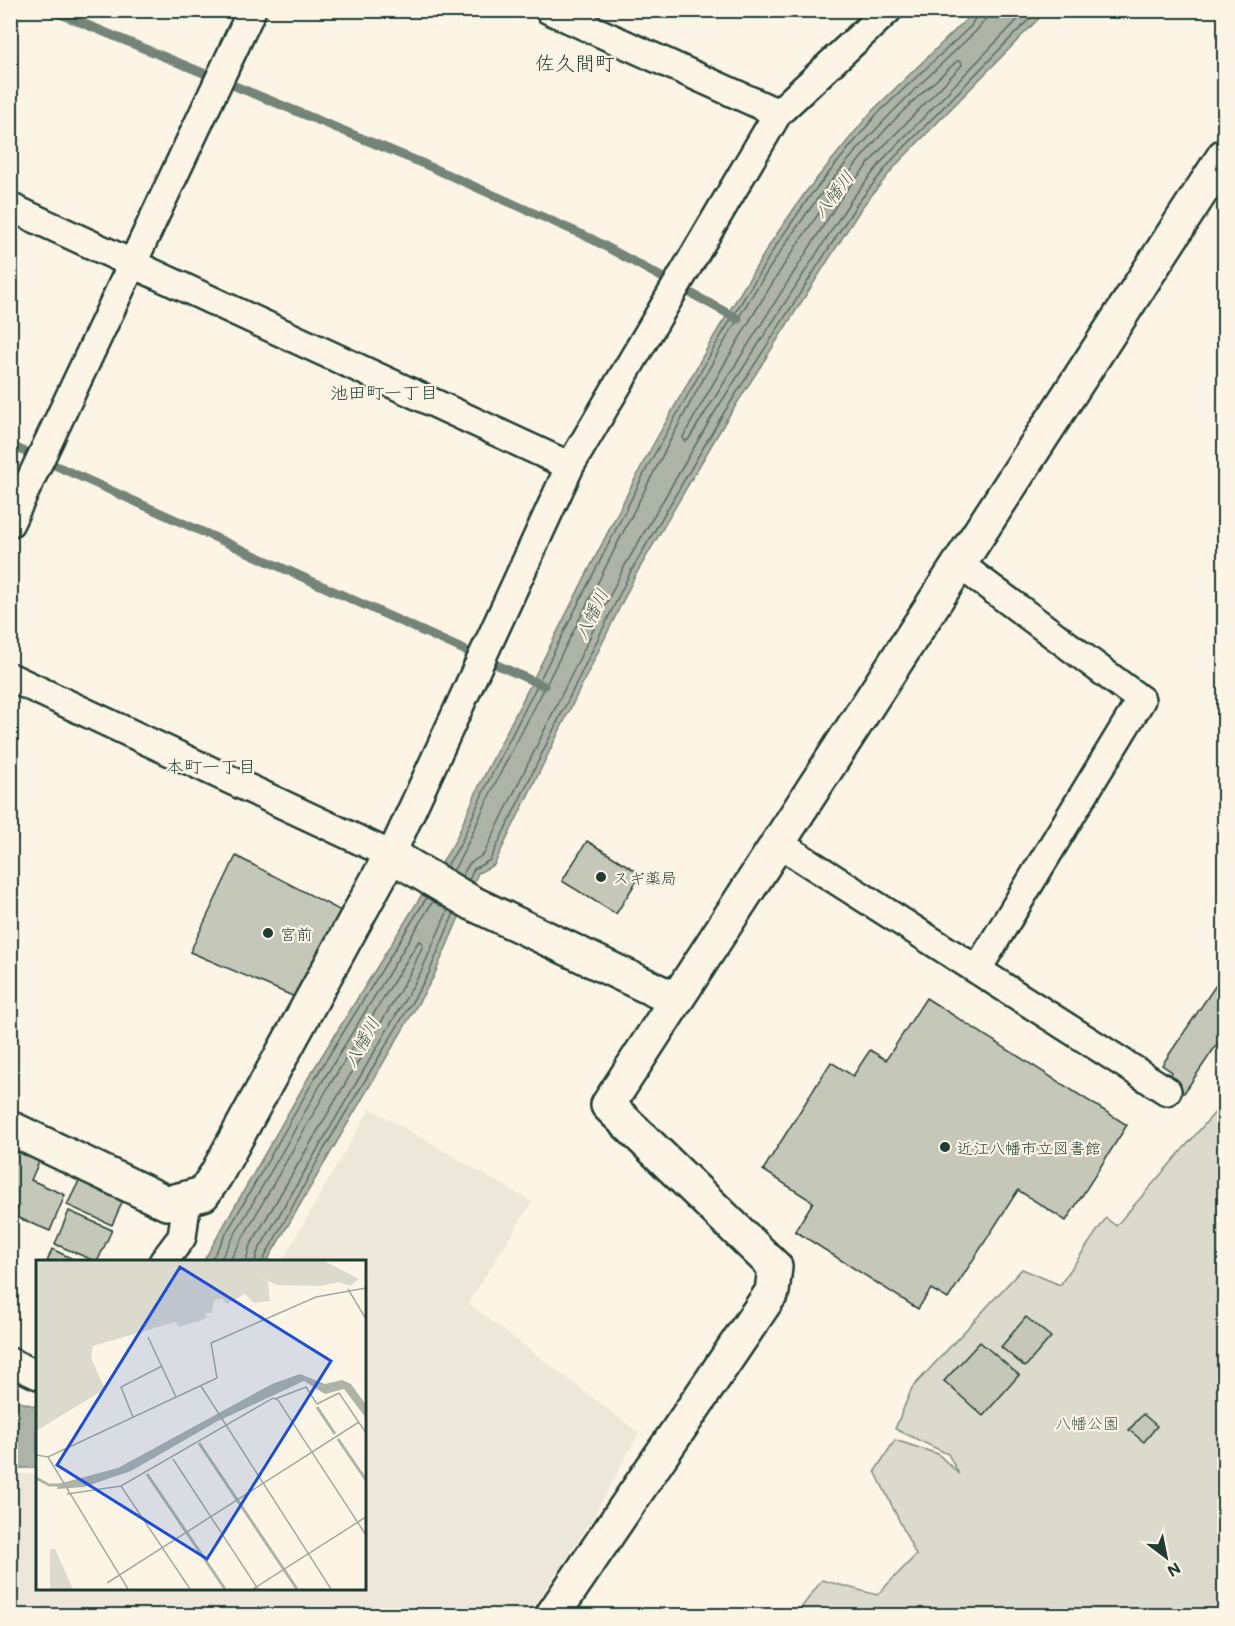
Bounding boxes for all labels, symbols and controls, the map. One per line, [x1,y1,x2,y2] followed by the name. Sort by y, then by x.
[535,49,615,75] district label: 佐久間町
[807,165,859,223] water label: 八幡川
[330,380,438,404] district label: 池田町一丁目
[568,584,614,644] water label: 八幡川
[166,754,256,778] district label: 本町一丁目
[613,867,677,888] place label: スギ薬局
[594,870,608,884] marker: スギ薬局
[280,923,312,944] place label: 宮前
[261,926,275,940] marker: 宮前
[337,1013,385,1071] water label: 八幡川
[957,1137,1101,1158] place label: 近江八幡市立図書館
[938,1140,952,1154] marker: 近江八幡市立図書館
[36,1260,366,1590] inset map
[1055,1412,1119,1433] park label: 八幡公園
[1136,1527,1196,1587] north arrow
[1163,1558,1185,1582] text: N

